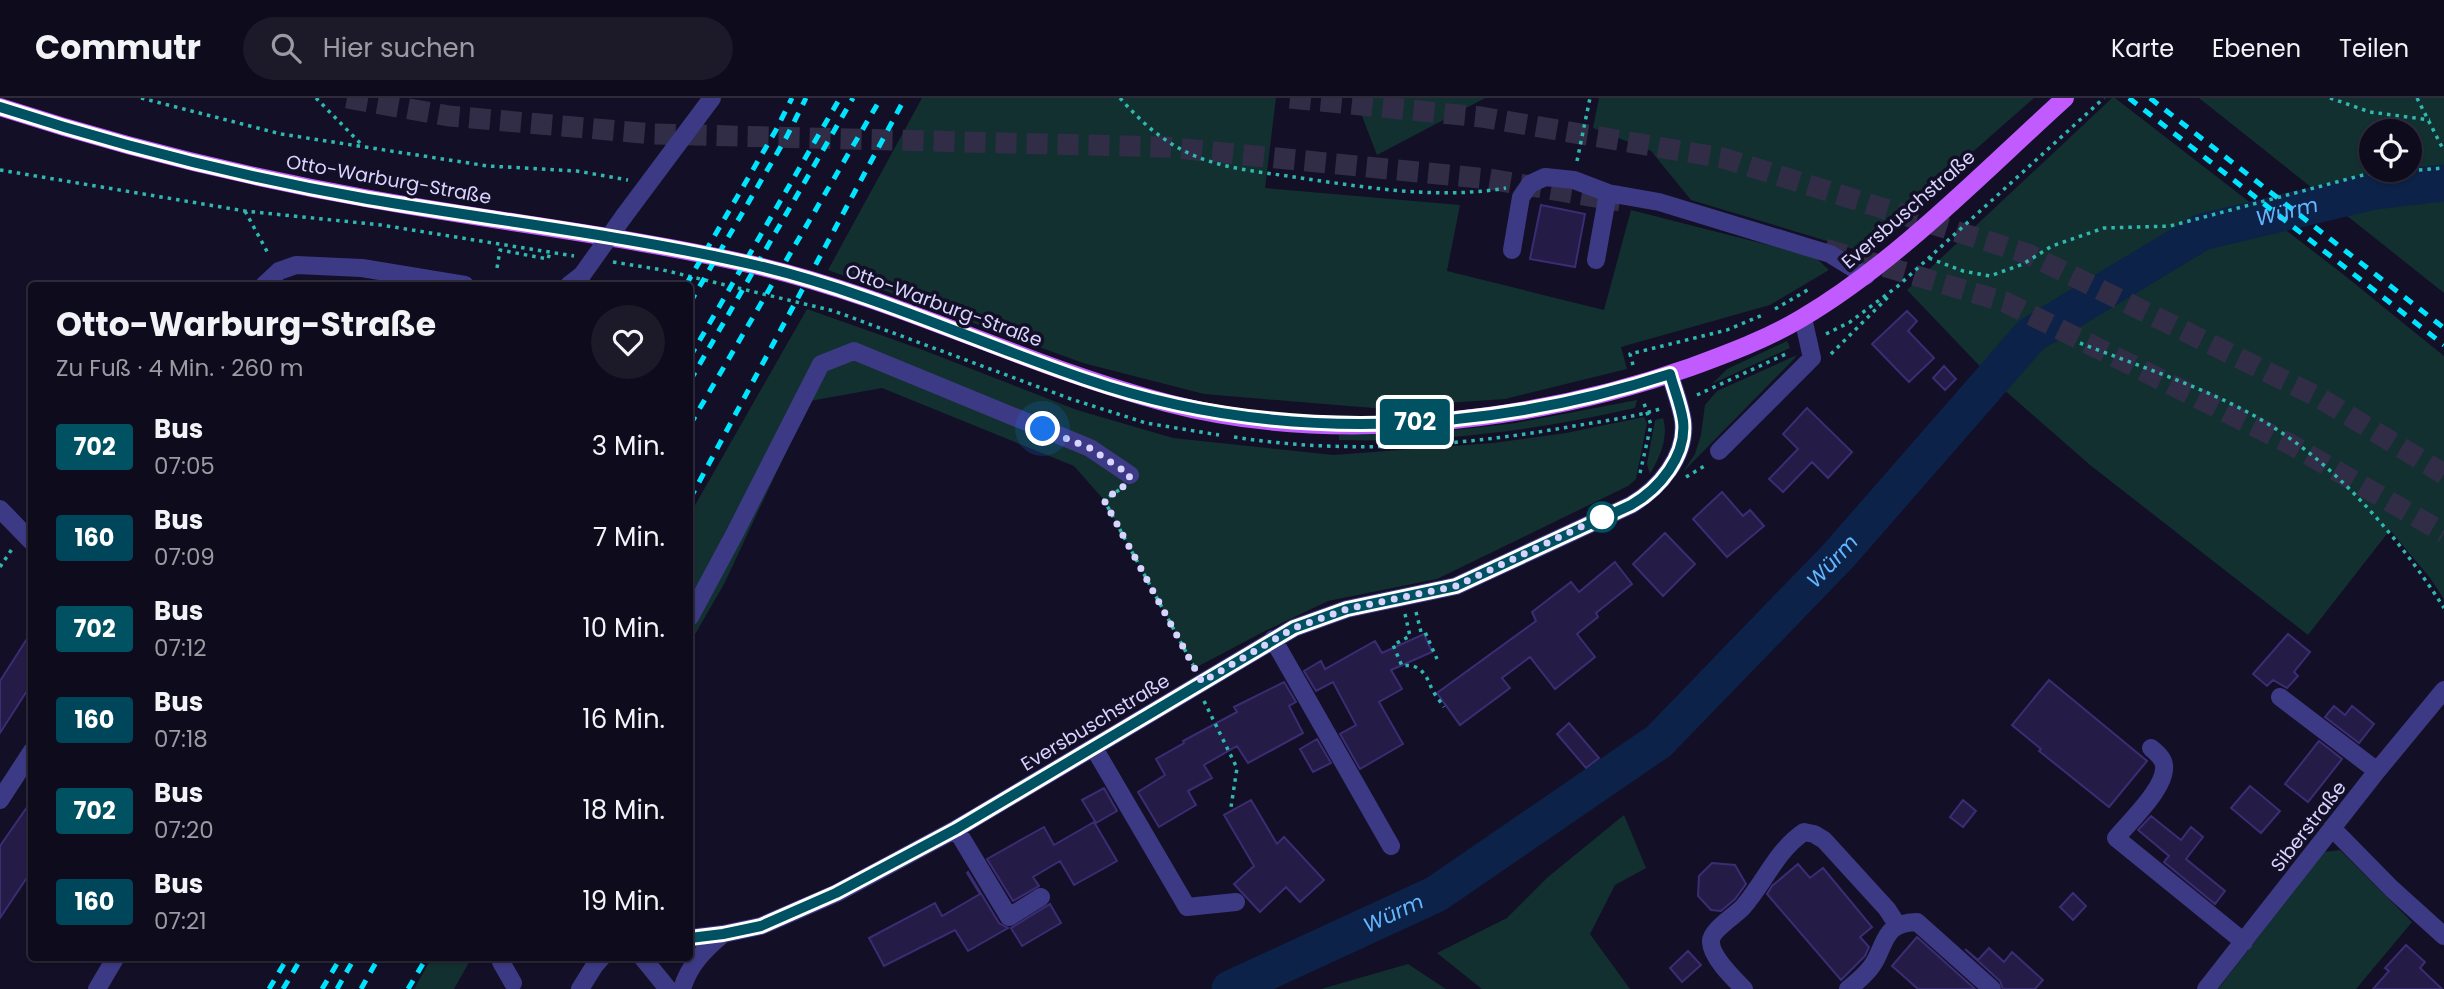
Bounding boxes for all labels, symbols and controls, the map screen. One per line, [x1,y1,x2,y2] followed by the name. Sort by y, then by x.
[243,17,733,80] search box
[35,24,201,71] text: Commutr
[267,29,305,67] icon: search
[323,30,475,66] text: Hier suchen
[2111,32,2174,65] text: Karte
[2212,32,2301,65] text: Ebenen
[2339,32,2409,65] text: Teilen
[2359,119,2422,182] map controls
[2359,119,2422,182] button: locate
[1836,144,1981,275] street label: Eversbuschstraße
[284,148,494,211] street label: Otto-Warburg-Straße
[2253,190,2321,233] water label: Würm
[841,257,1046,354] street label: Otto-Warburg-Straße
[56,301,436,348] text: Otto-Warburg-Straße
[591,305,665,379] button: heart
[56,352,303,384] text: Zu Fuß · 4 Min. · 260 m
[1375,399,1455,445] line badge: 702
[1394,405,1436,438] text: 702
[154,411,203,447] text: Bus
[1025,411,1060,446] your location
[592,428,665,464] text: 3 Min.
[73,430,116,463] text: 702
[154,450,215,482] text: 07:05
[154,502,203,538] text: Bus
[1587,502,1617,532] unlabelled marker
[593,519,665,555] text: 7 Min.
[75,521,114,554] text: 160
[1800,528,1864,594] water label: Würm
[154,541,215,573] text: 07:09
[154,593,203,629] text: Bus
[583,610,665,646] text: 10 Min.
[73,612,116,645] text: 702
[154,632,207,664] text: 07:12
[1016,667,1175,778] street label: Eversbuschstraße
[154,684,203,720] text: Bus
[582,701,665,737] text: 16 Min.
[75,703,114,736] text: 160
[154,723,208,755] text: 07:18
[154,775,203,811] text: Bus
[2264,775,2353,878] street label: Siberstraße
[582,792,665,828] text: 18 Min.
[73,794,116,827] text: 702
[154,814,214,846] text: 07:20
[154,866,203,902] text: Bus
[582,883,665,919] text: 19 Min.
[75,885,114,918] text: 160
[1358,887,1428,940] water label: Würm
[154,905,207,937] text: 07:21

